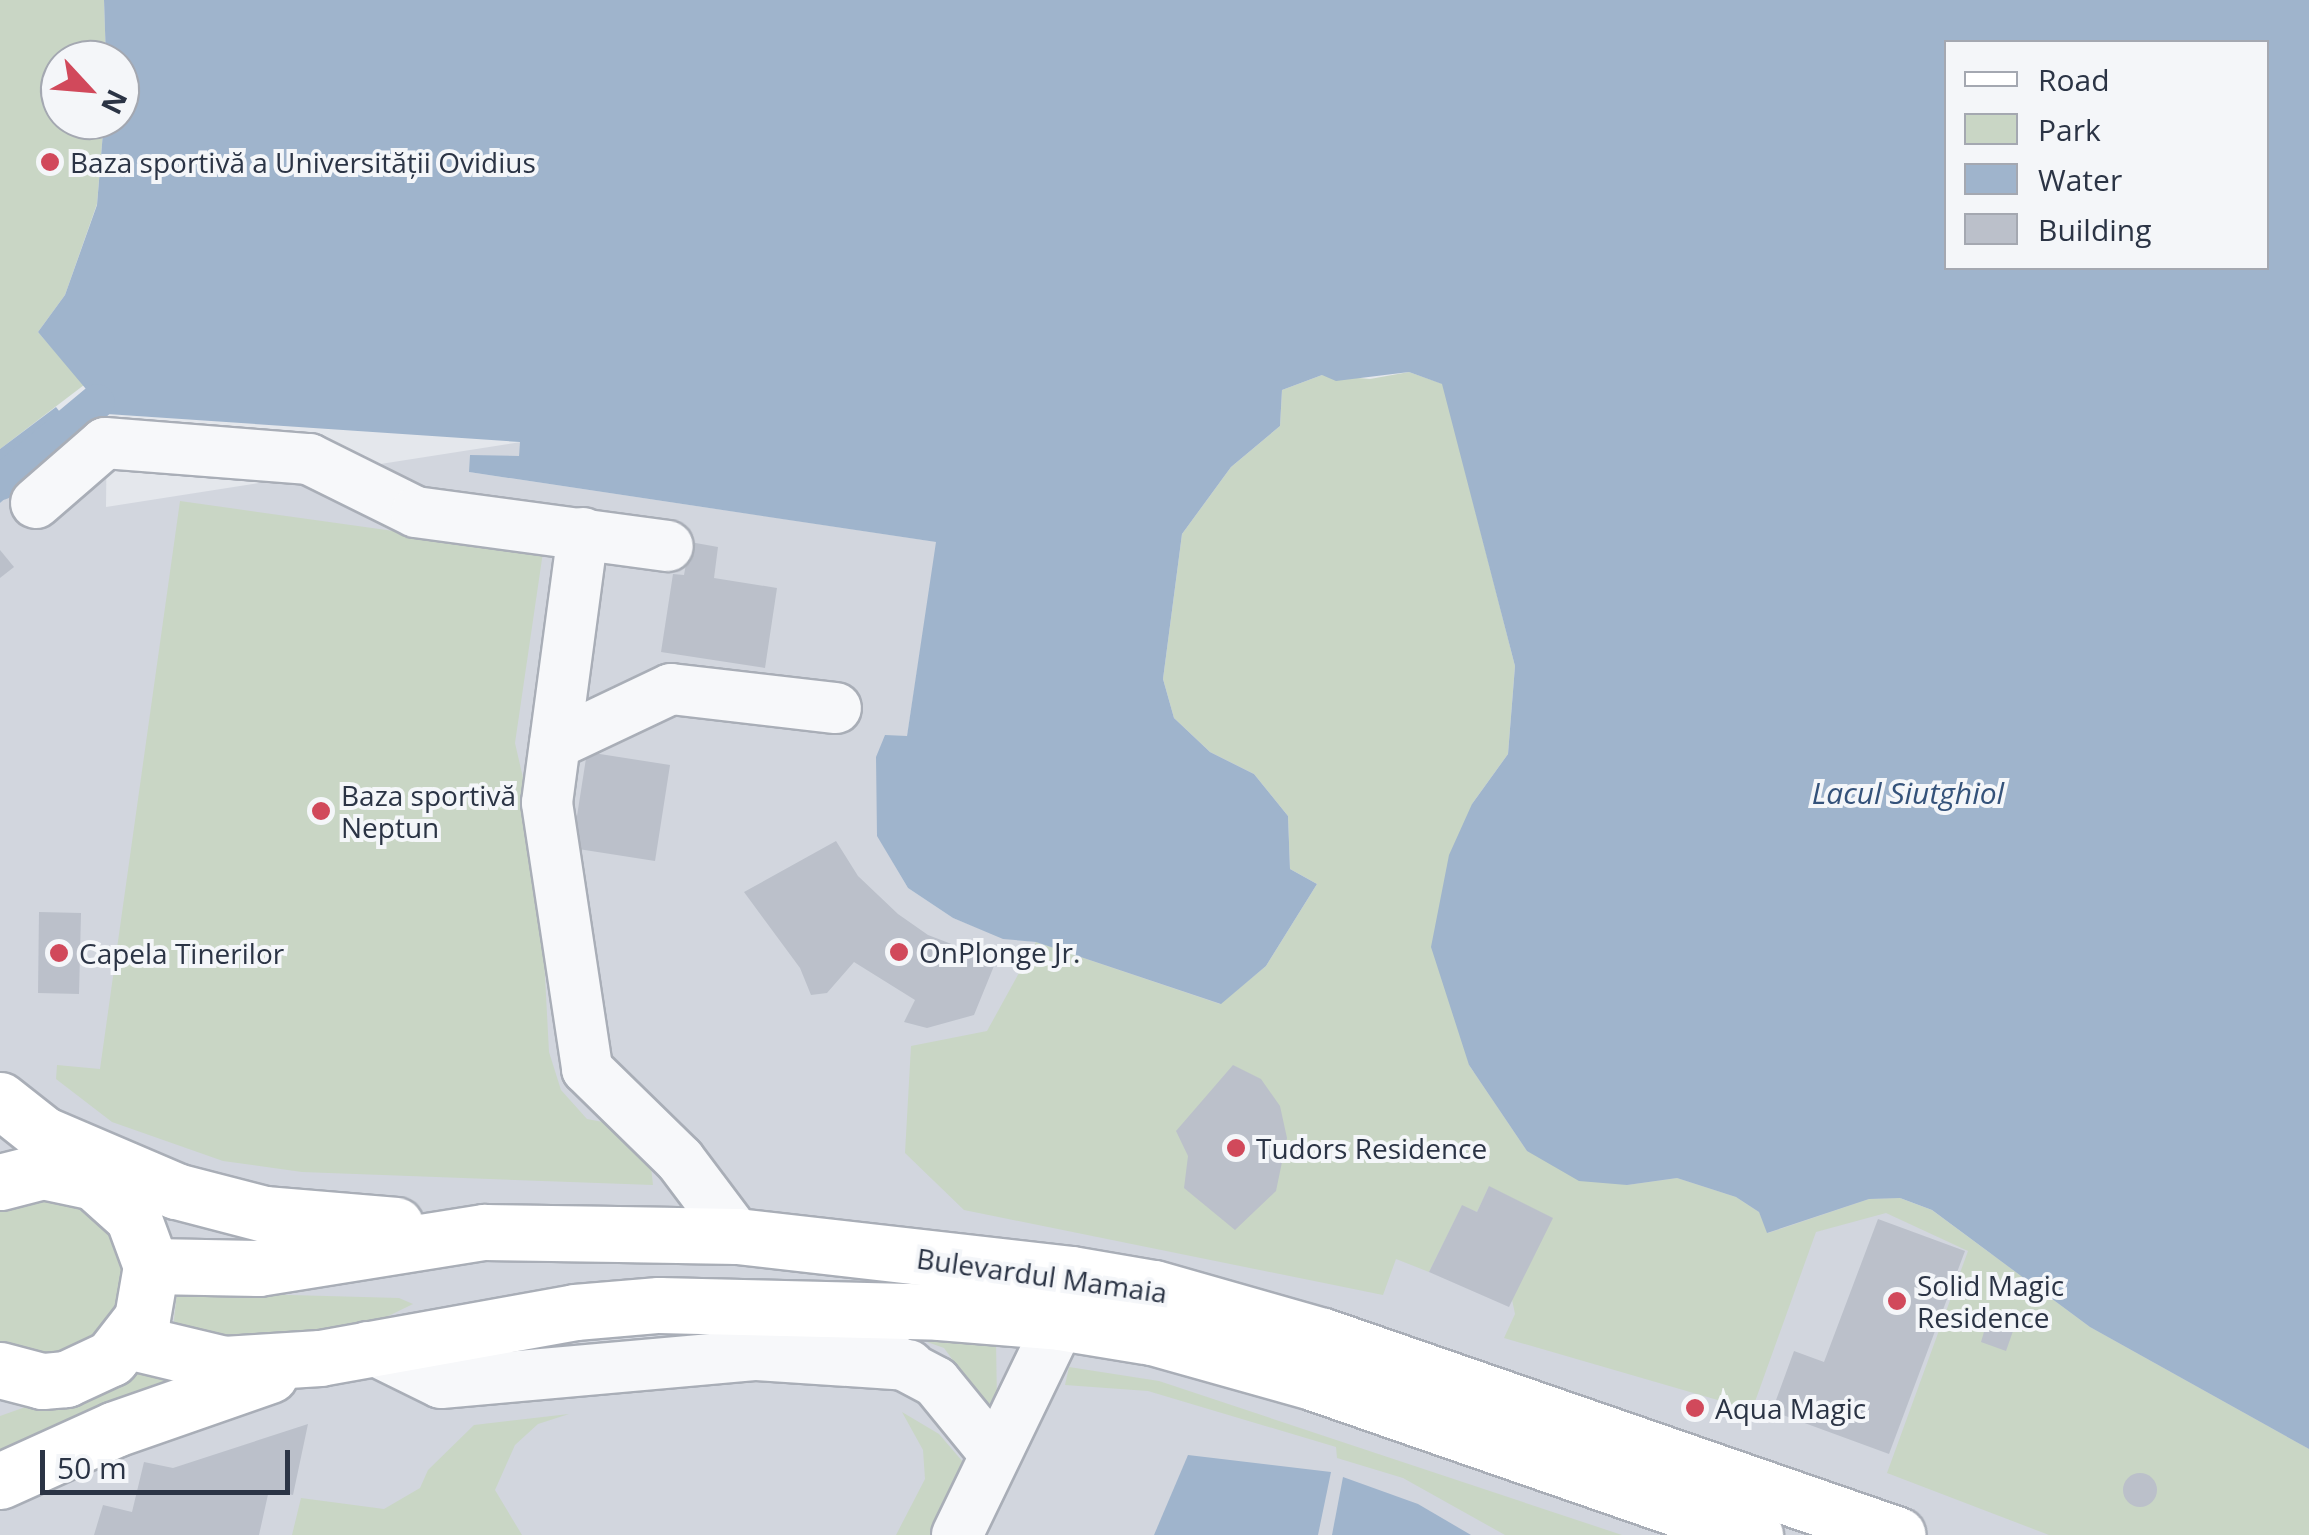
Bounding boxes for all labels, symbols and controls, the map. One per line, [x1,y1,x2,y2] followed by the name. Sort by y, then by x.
[40,40,140,140] north arrow
[1944,40,2269,270] legend
[2038,59,2110,100] text: Road
[93,84,137,121] text: N
[2038,109,2101,150] text: Park
[70,145,536,179] place label: Baza sportivă a Universității Ovidius
[39,151,61,173] marker: Baza sportivă a Universității Ovidius
[2038,159,2122,200] text: Water
[2038,209,2152,250] text: Building
[1812,775,2004,811] water label: Lacul Siutghiol
[341,778,516,844] place label: Baza sportivă Neptun
[310,800,332,822] marker: Baza sportivă Neptun
[919,935,1080,969] place label: OnPlonge Jr.
[79,936,284,970] place label: Capela Tinerilor
[888,941,910,963] marker: OnPlonge Jr.
[48,942,70,964] marker: Capela Tinerilor
[1256,1131,1487,1165] place label: Tudors Residence
[1225,1137,1247,1159] marker: Tudors Residence
[915,1241,1169,1309] street label: Bulevardul Mamaia
[1917,1268,2064,1334] place label: Solid Magic Residence
[1886,1290,1908,1312] marker: Solid Magic Residence
[1715,1391,1866,1425] place label: Aqua Magic
[1684,1397,1706,1419] marker: Aqua Magic
[45,1430,295,1492] scale bar
[57,1447,127,1488] text: 50 m

